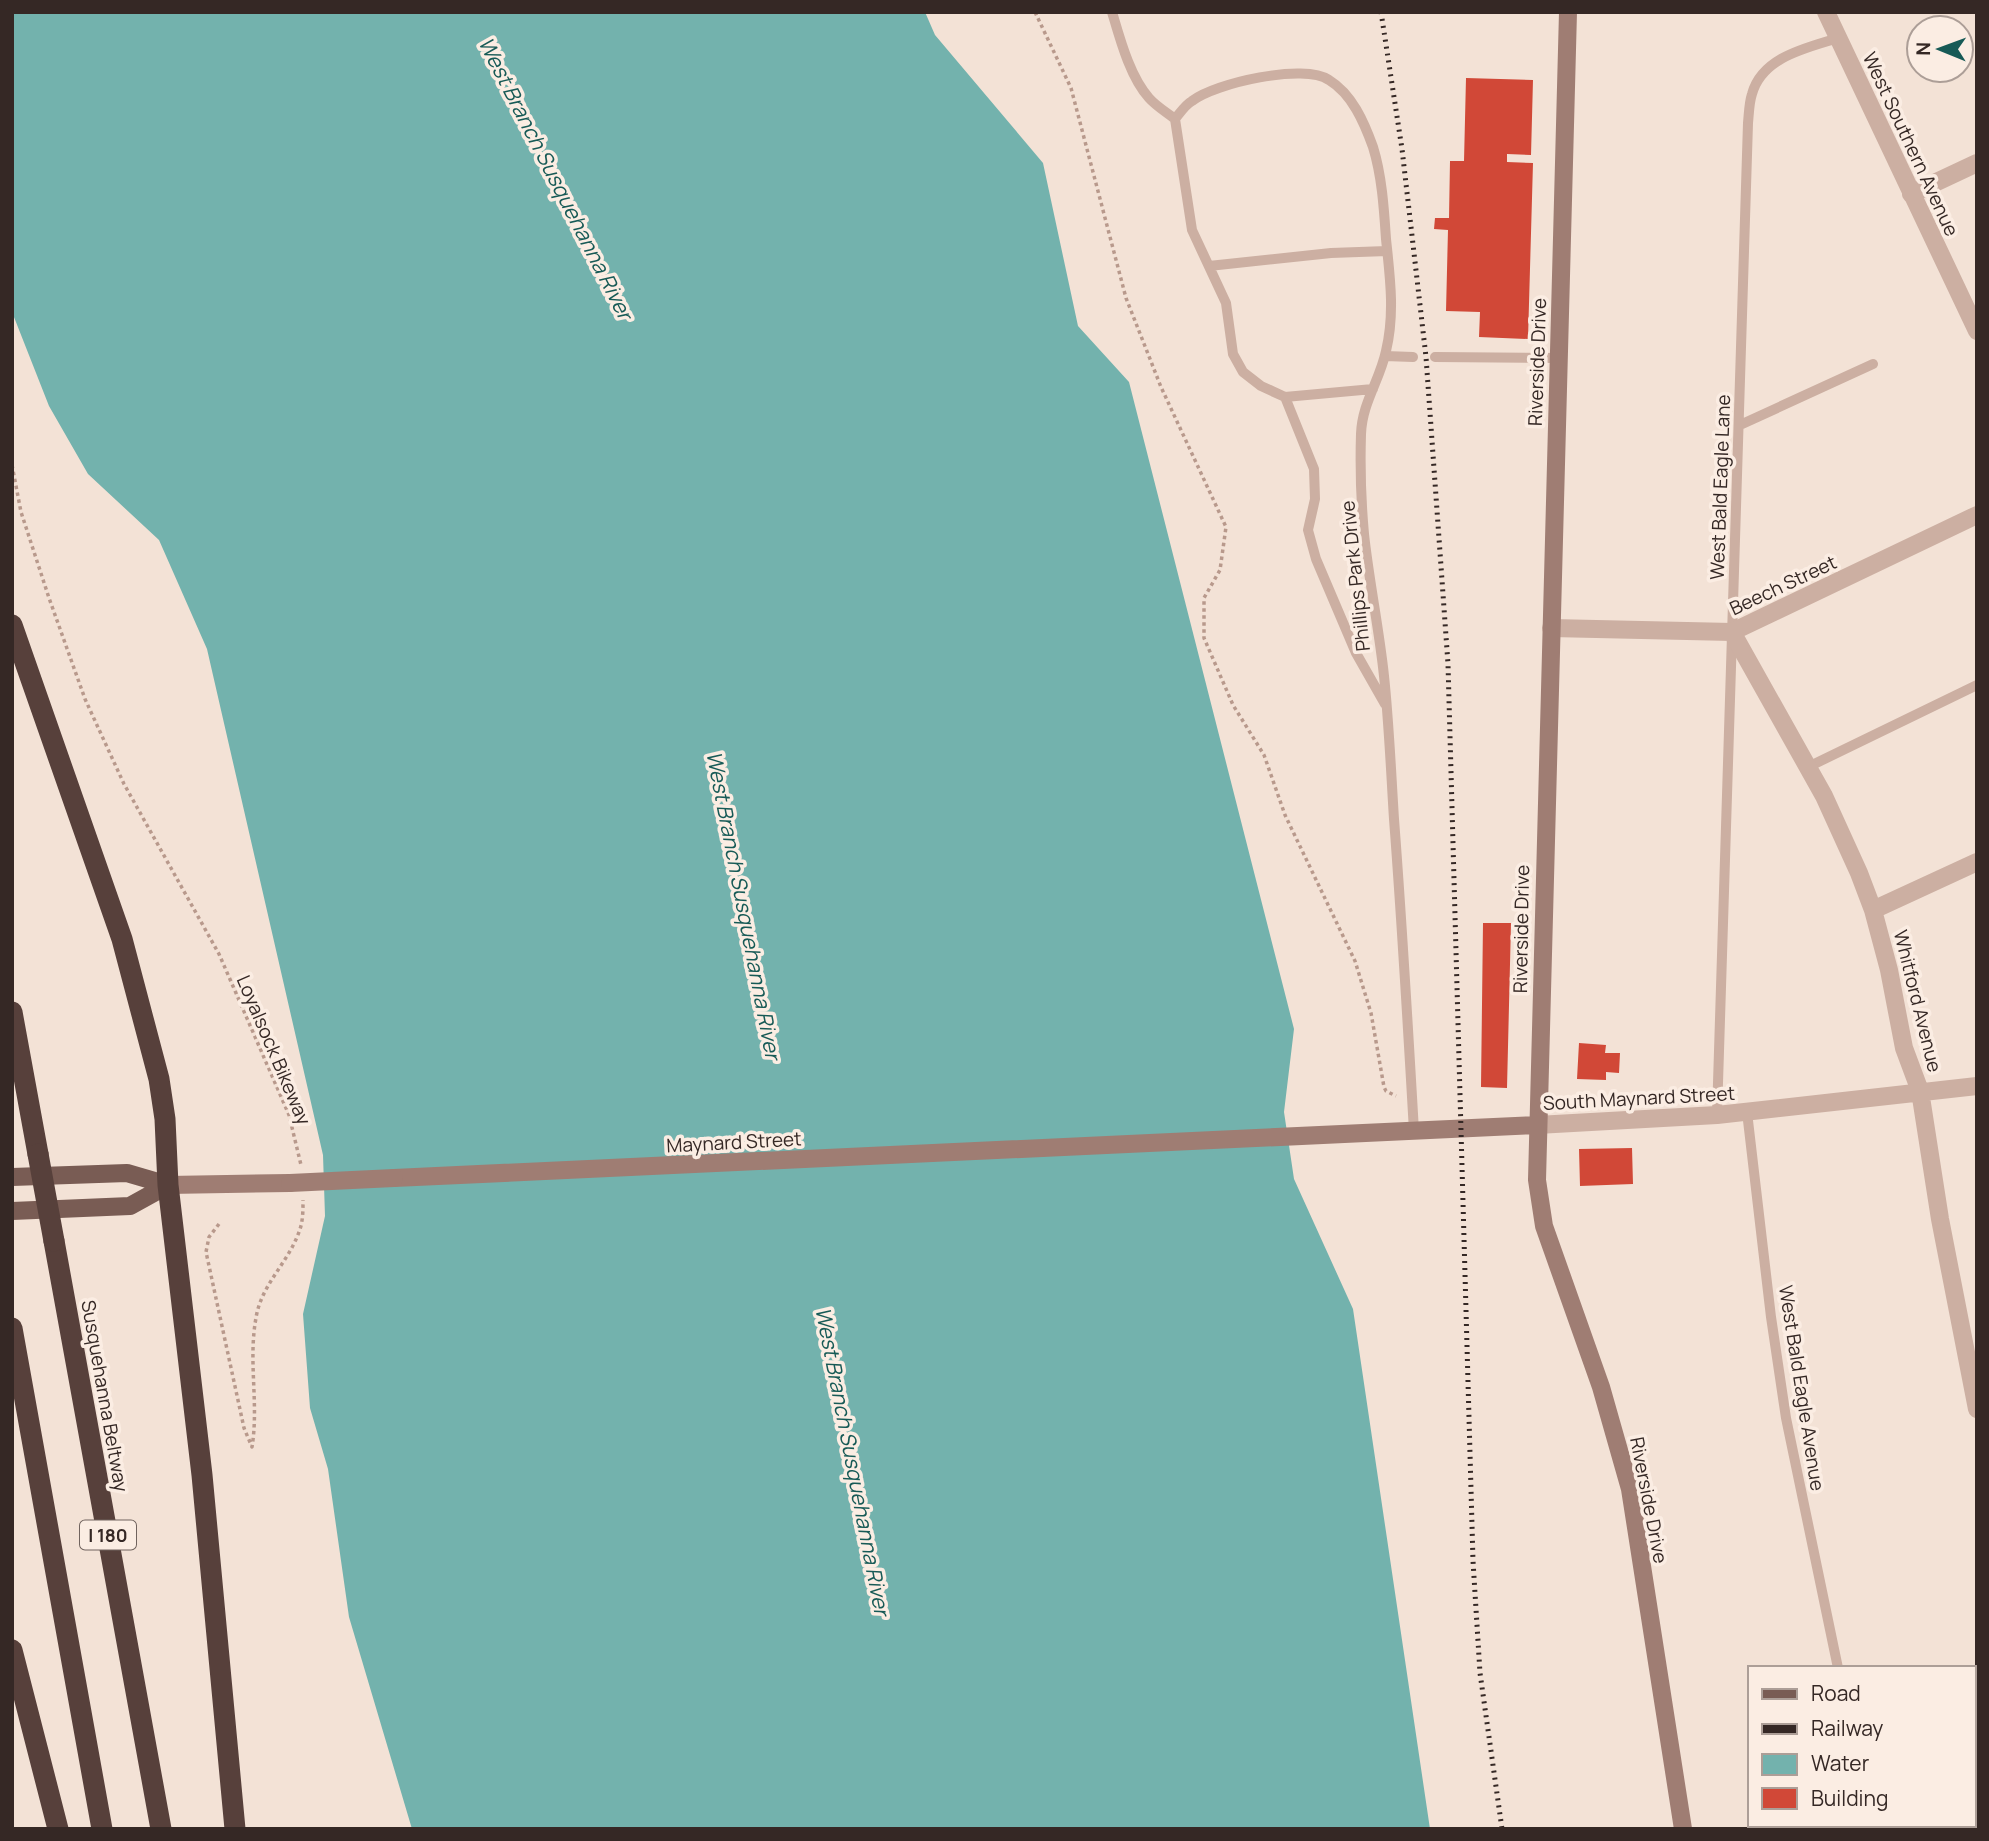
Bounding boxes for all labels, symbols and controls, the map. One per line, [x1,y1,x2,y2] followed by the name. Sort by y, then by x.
[1905,14,1975,84] north arrow
[472,32,641,326] water label: West Branch Susquehanna River
[1910,42,1936,56] text: N
[1857,48,1965,240] street label: West Southern Avenue
[1522,297,1552,427] street label: Riverside Drive
[1704,394,1736,580] street label: West Bald Eagle Lane
[1334,499,1376,653] street label: Phillips Park Drive
[1725,549,1841,621] street label: Beech Street
[700,748,788,1064] water label: West Branch Susquehanna River
[1507,865,1535,993] street label: Riverside Drive
[1888,927,1948,1075] street label: Whitford Avenue
[231,971,317,1129] street label: Loyalsock Bikeway
[1542,1080,1736,1116] street label: South Maynard Street
[666,1125,802,1159] street label: Maynard Street
[1773,1283,1831,1493] street label: West Bald Eagle Avenue
[75,1298,135,1494] street label: Susquehanna Beltway
[809,1304,897,1620] water label: West Branch Susquehanna River
[1624,1435,1674,1565] street label: Riverside Drive
[80,1520,136,1550] road number: I 180
[1748,1666,1975,1827] legend
[1811,1679,1861,1707] text: Road
[1811,1714,1883,1742] text: Railway
[1811,1749,1870,1777] text: Water
[1811,1784,1888,1812] text: Building

